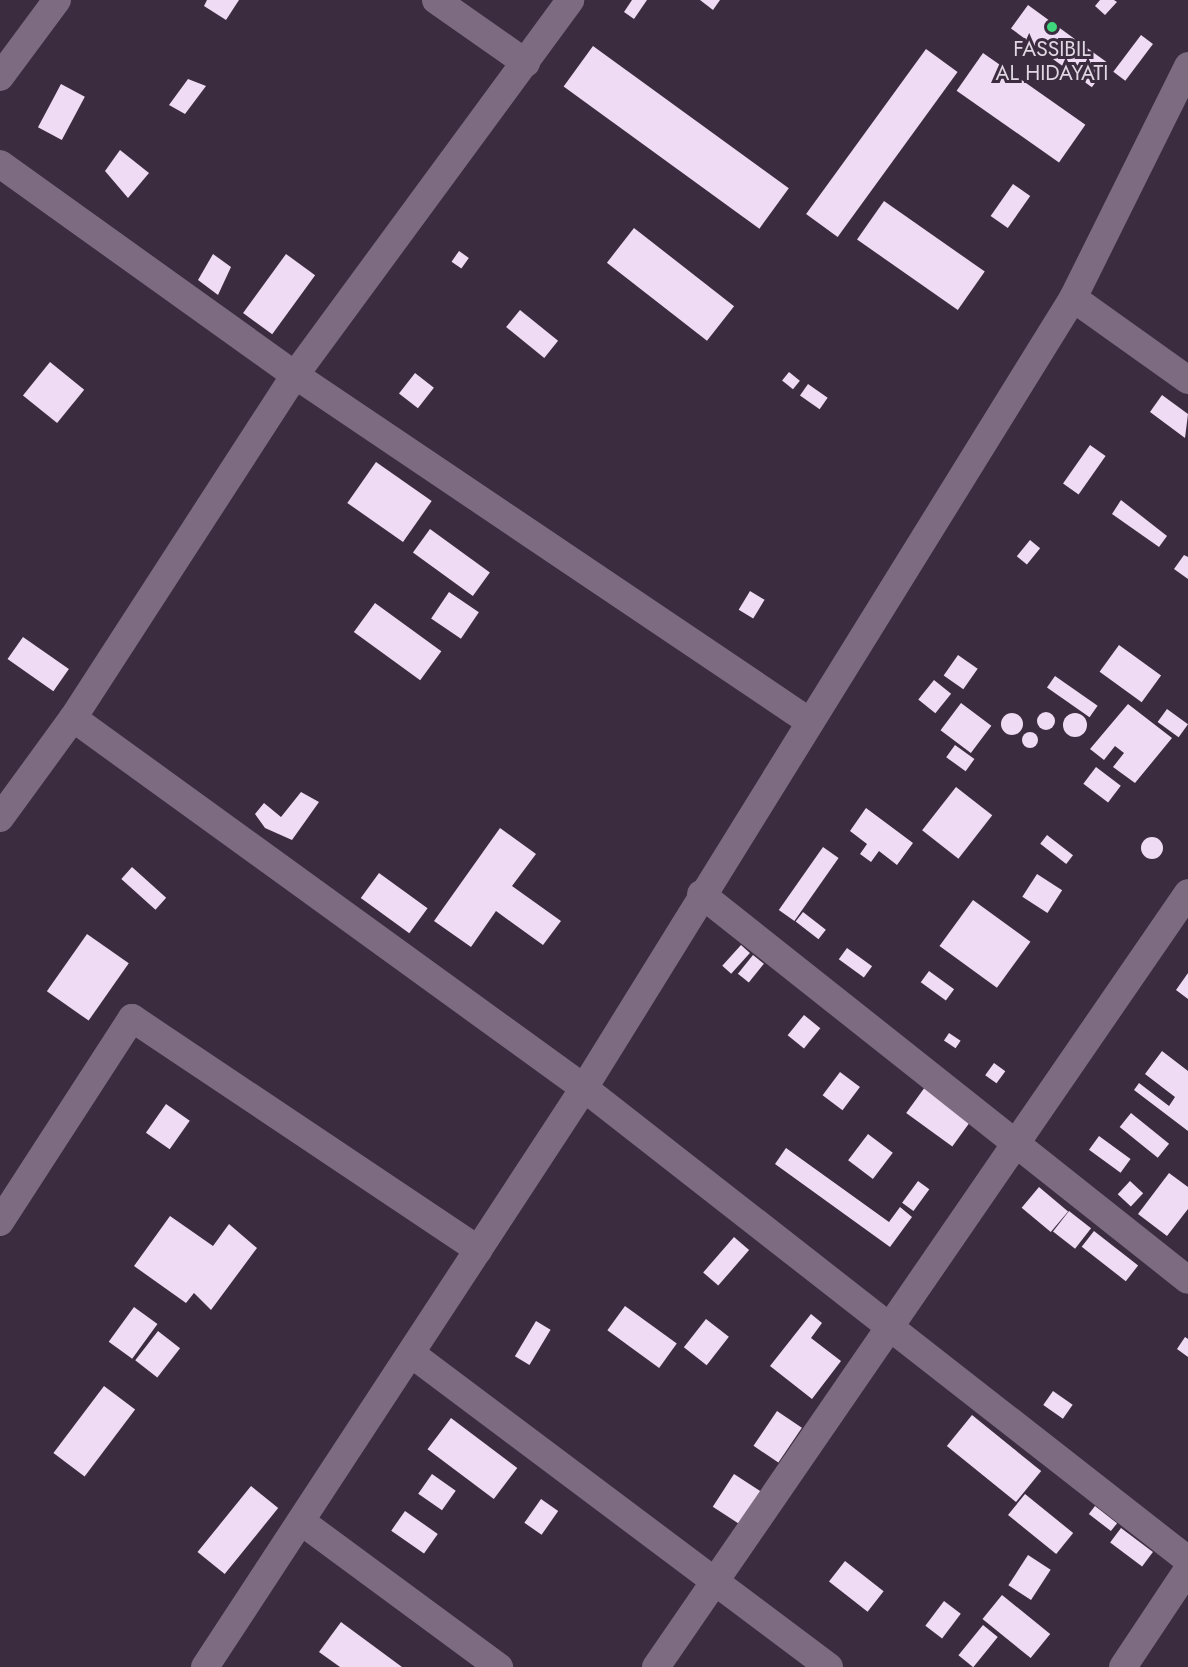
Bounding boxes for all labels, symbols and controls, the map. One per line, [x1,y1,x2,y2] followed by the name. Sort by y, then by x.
[1045,20,1059,34] marker: FASSIBIL AL HIDAYATI
[996,36,1108,86] place label: FASSIBIL AL HIDAYATI

